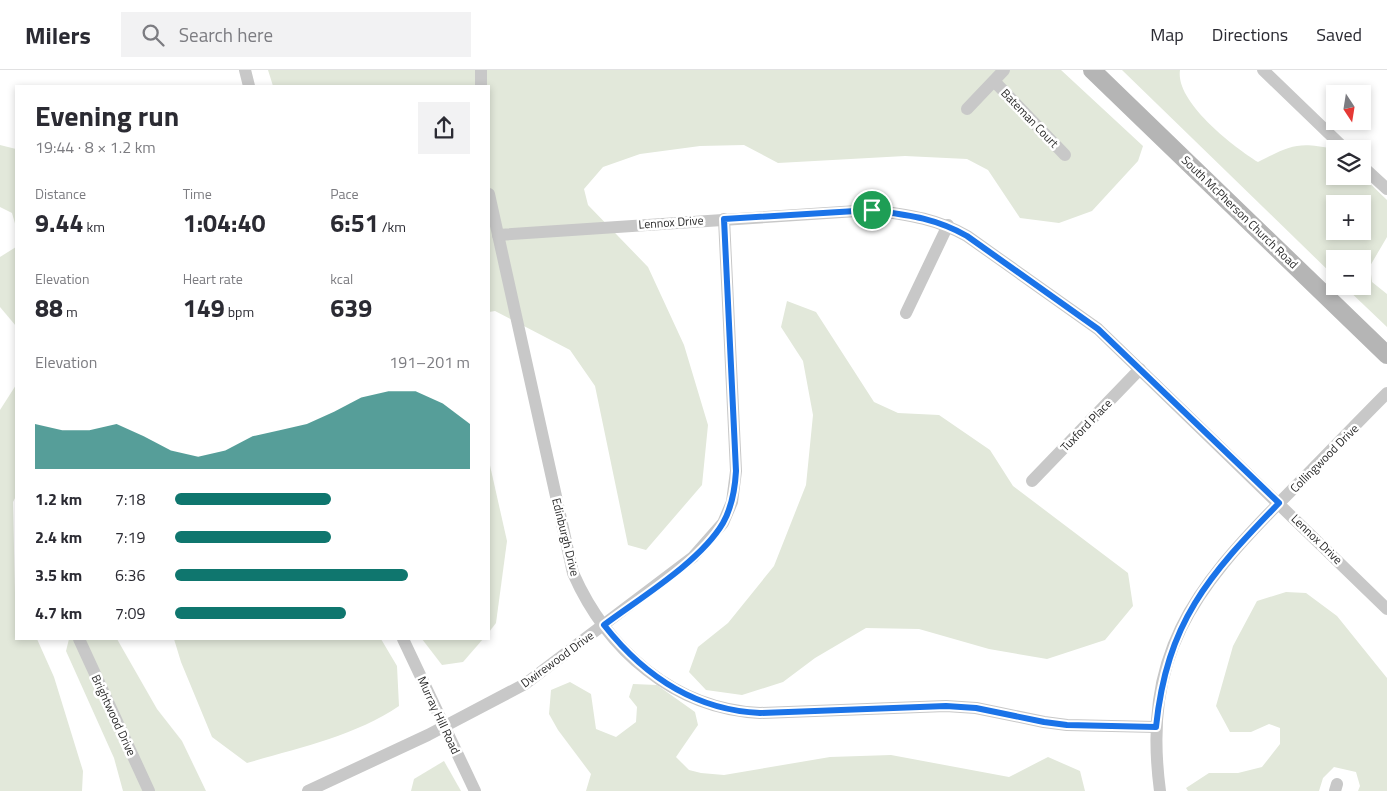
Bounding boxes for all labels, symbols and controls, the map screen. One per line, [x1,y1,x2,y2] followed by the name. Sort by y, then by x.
[121,12,471,57] search box
[25,17,91,53] text: Milers
[179,20,273,49] text: Search here
[139,21,167,49] icon: search
[1150,21,1184,48] text: Map
[1212,21,1288,48] text: Directions
[1316,21,1362,48] text: Saved
[997,84,1064,153] street label: Bateman Court
[1326,85,1371,130] north arrow
[1326,85,1371,295] map controls
[35,94,179,137] text: Evening run
[418,102,470,154] button: share
[35,135,156,159] text: 19:44 · 8 × 1.2 km
[1326,140,1371,185] button: layers
[1177,151,1303,273] street label: South McPherson Church Road
[35,183,86,204] text: Distance
[183,183,212,204] text: Time
[330,183,359,204] text: Pace
[851,189,893,231] pin
[1326,195,1371,240] button: +
[858,196,886,224] icon: arrive
[35,204,83,242] text: 9.44
[183,204,265,242] text: 1:04:40
[330,204,379,242] text: 6:51
[638,210,704,234] street label: Lennox Drive
[83,216,105,237] text: km
[379,216,406,237] text: /km
[1326,250,1371,295] button: −
[35,268,89,289] text: Elevation
[183,268,243,289] text: Heart rate
[330,268,353,289] text: kcal
[35,289,63,327] text: 88
[183,289,225,327] text: 149
[330,289,372,327] text: 639
[63,301,78,322] text: m
[225,301,254,322] text: bpm
[35,350,97,374] text: Elevation
[389,350,470,374] text: 191–201 m
[1056,394,1116,456] street label: Tuxford Place
[1285,419,1363,497] street label: Collingwood Drive
[35,487,82,511] text: 1.2 km
[115,487,145,511] text: 7:18
[547,496,585,578] street label: Edinburgh Drive
[1287,510,1347,568] street label: Lennox Drive
[35,525,82,549] text: 2.4 km
[115,525,145,549] text: 7:19
[35,563,82,587] text: 3.5 km
[115,563,145,587] text: 6:36
[35,601,82,625] text: 4.7 km
[115,601,145,625] text: 7:09
[516,626,598,692] street label: Dwirewood Drive
[87,671,141,759] street label: Brightwood Drive
[413,673,465,757] street label: Murray Hill Road

